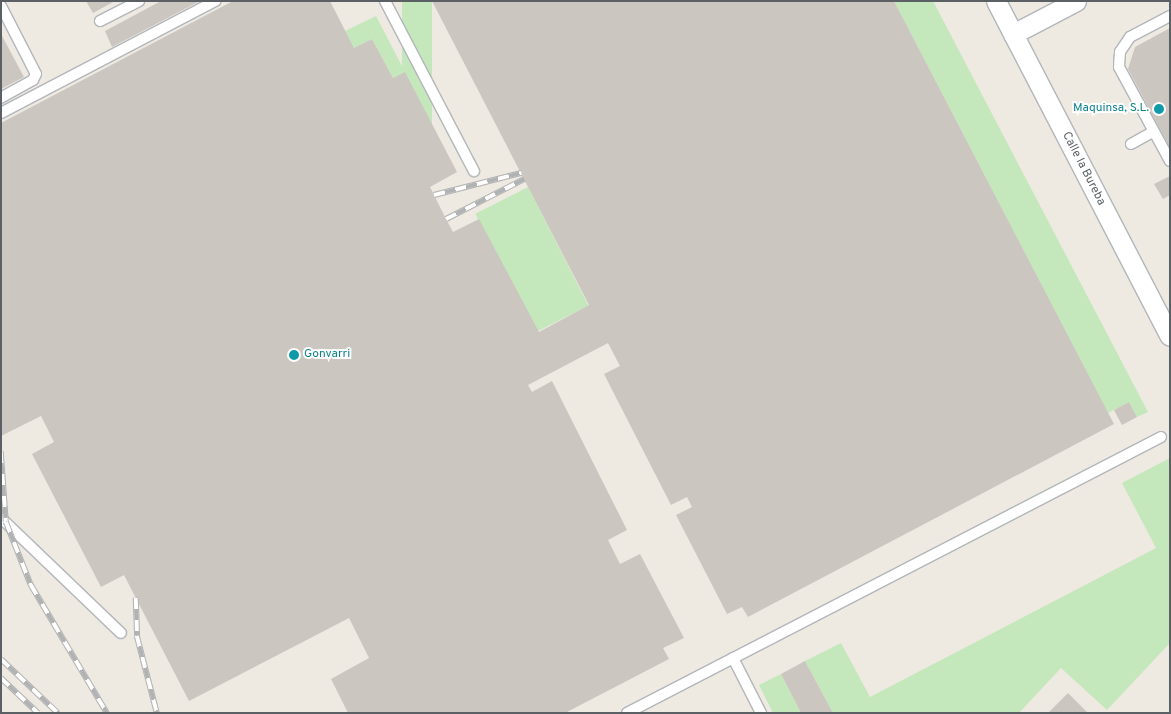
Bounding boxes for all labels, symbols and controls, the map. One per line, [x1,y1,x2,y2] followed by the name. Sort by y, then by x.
[1073,102,1149,116] place label: Maquinsa, S.L.
[1153,103,1165,115] marker: Maquinsa, S.L.
[1058,130,1108,208] street label: Calle la Bureba
[304,348,350,362] place label: Gonvarri
[288,349,300,361] marker: Gonvarri

